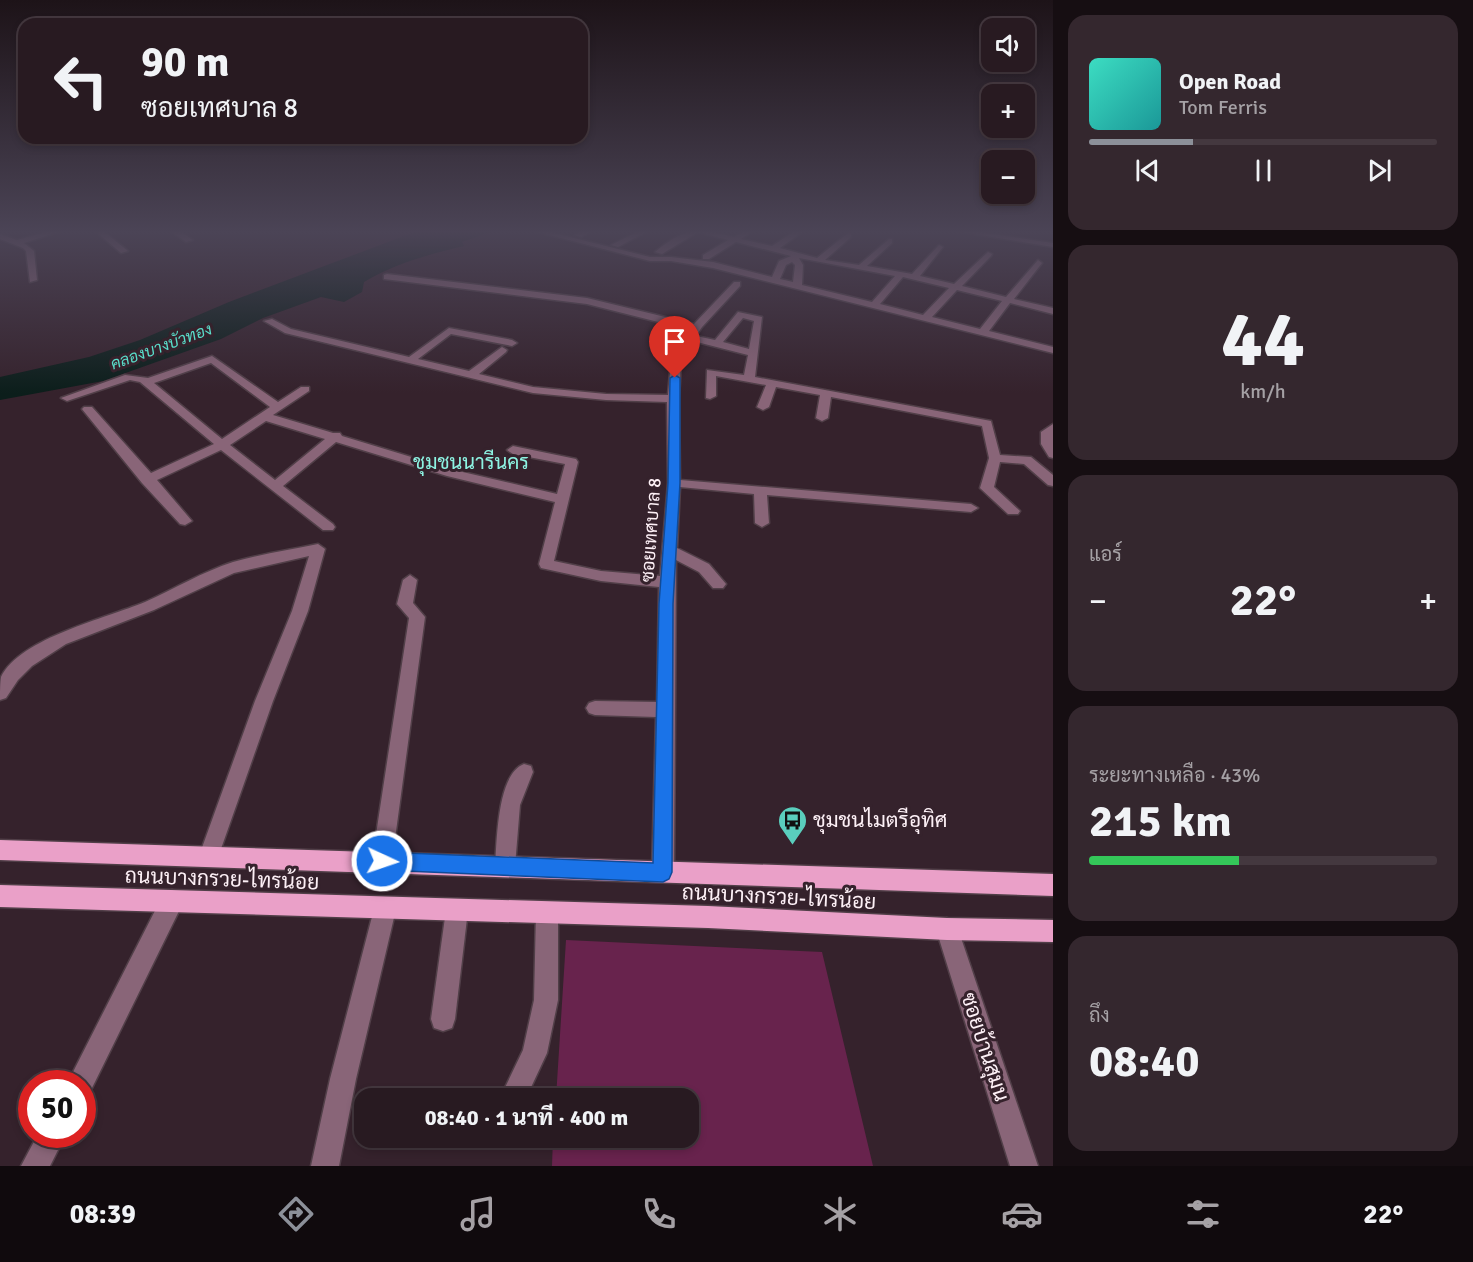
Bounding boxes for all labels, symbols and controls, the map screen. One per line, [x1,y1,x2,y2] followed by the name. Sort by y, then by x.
[981,18,1035,204] map controls
[981,18,1035,72] button: sound
[141,37,230,88] text: 90 m
[42,42,120,120] icon: left
[1179,68,1281,95] text: Open Road
[981,84,1035,138] button: +
[141,92,298,125] text: ซอยเทศบาล 8
[1179,95,1267,120] text: Tom Ferris
[981,150,1035,204] button: −
[1131,154,1164,187] icon: previous
[1247,154,1280,187] icon: pause
[1363,154,1396,187] icon: next
[1221,292,1305,388] text: 44
[649,316,700,378] pin
[107,318,215,375] water label: คลองบางบัวทอง
[658,325,691,358] icon: arrive
[1240,379,1286,404] text: km/h
[413,449,529,476] district label: ชุมชนนารีนคร
[636,477,666,583] street label: ซอยเทศบาล 8
[1089,542,1122,567] text: แอร์
[1230,573,1296,628] text: 22°
[1089,581,1107,622] text: −
[1419,581,1437,622] text: +
[1089,763,1260,788] text: ระยะทางเหลือ · 43%
[1089,794,1232,849] text: 215 km
[776,804,808,846] bus stop icon: ชุมชนไมตรีอุทิศ
[813,807,947,834] place label: ชุมชนไมตรีอุทิศ
[350,829,414,893] position arrow
[124,863,320,895] street label: ถนนบางกรวย-ไทรน้อย
[681,879,877,915] street label: ถนนบางกรวย-ไทรน้อย
[954,989,1015,1105] street label: ซอยบ้านสุมน
[1089,1003,1110,1028] text: ถึง
[1089,1034,1199,1089] text: 08:40
[18,1070,96,1148] speed limit sign: 50
[425,1104,628,1131] text: 08:40 · 1 นาที · 400 m
[275,1193,317,1235] icon: directions
[457,1193,499,1235] icon: music
[638,1193,680,1235] icon: phone
[819,1193,861,1235] icon: climate
[1001,1193,1043,1235] icon: car
[1182,1193,1224,1235] icon: filters
[70,1198,136,1231] text: 08:39
[1363,1198,1403,1231] text: 22°

